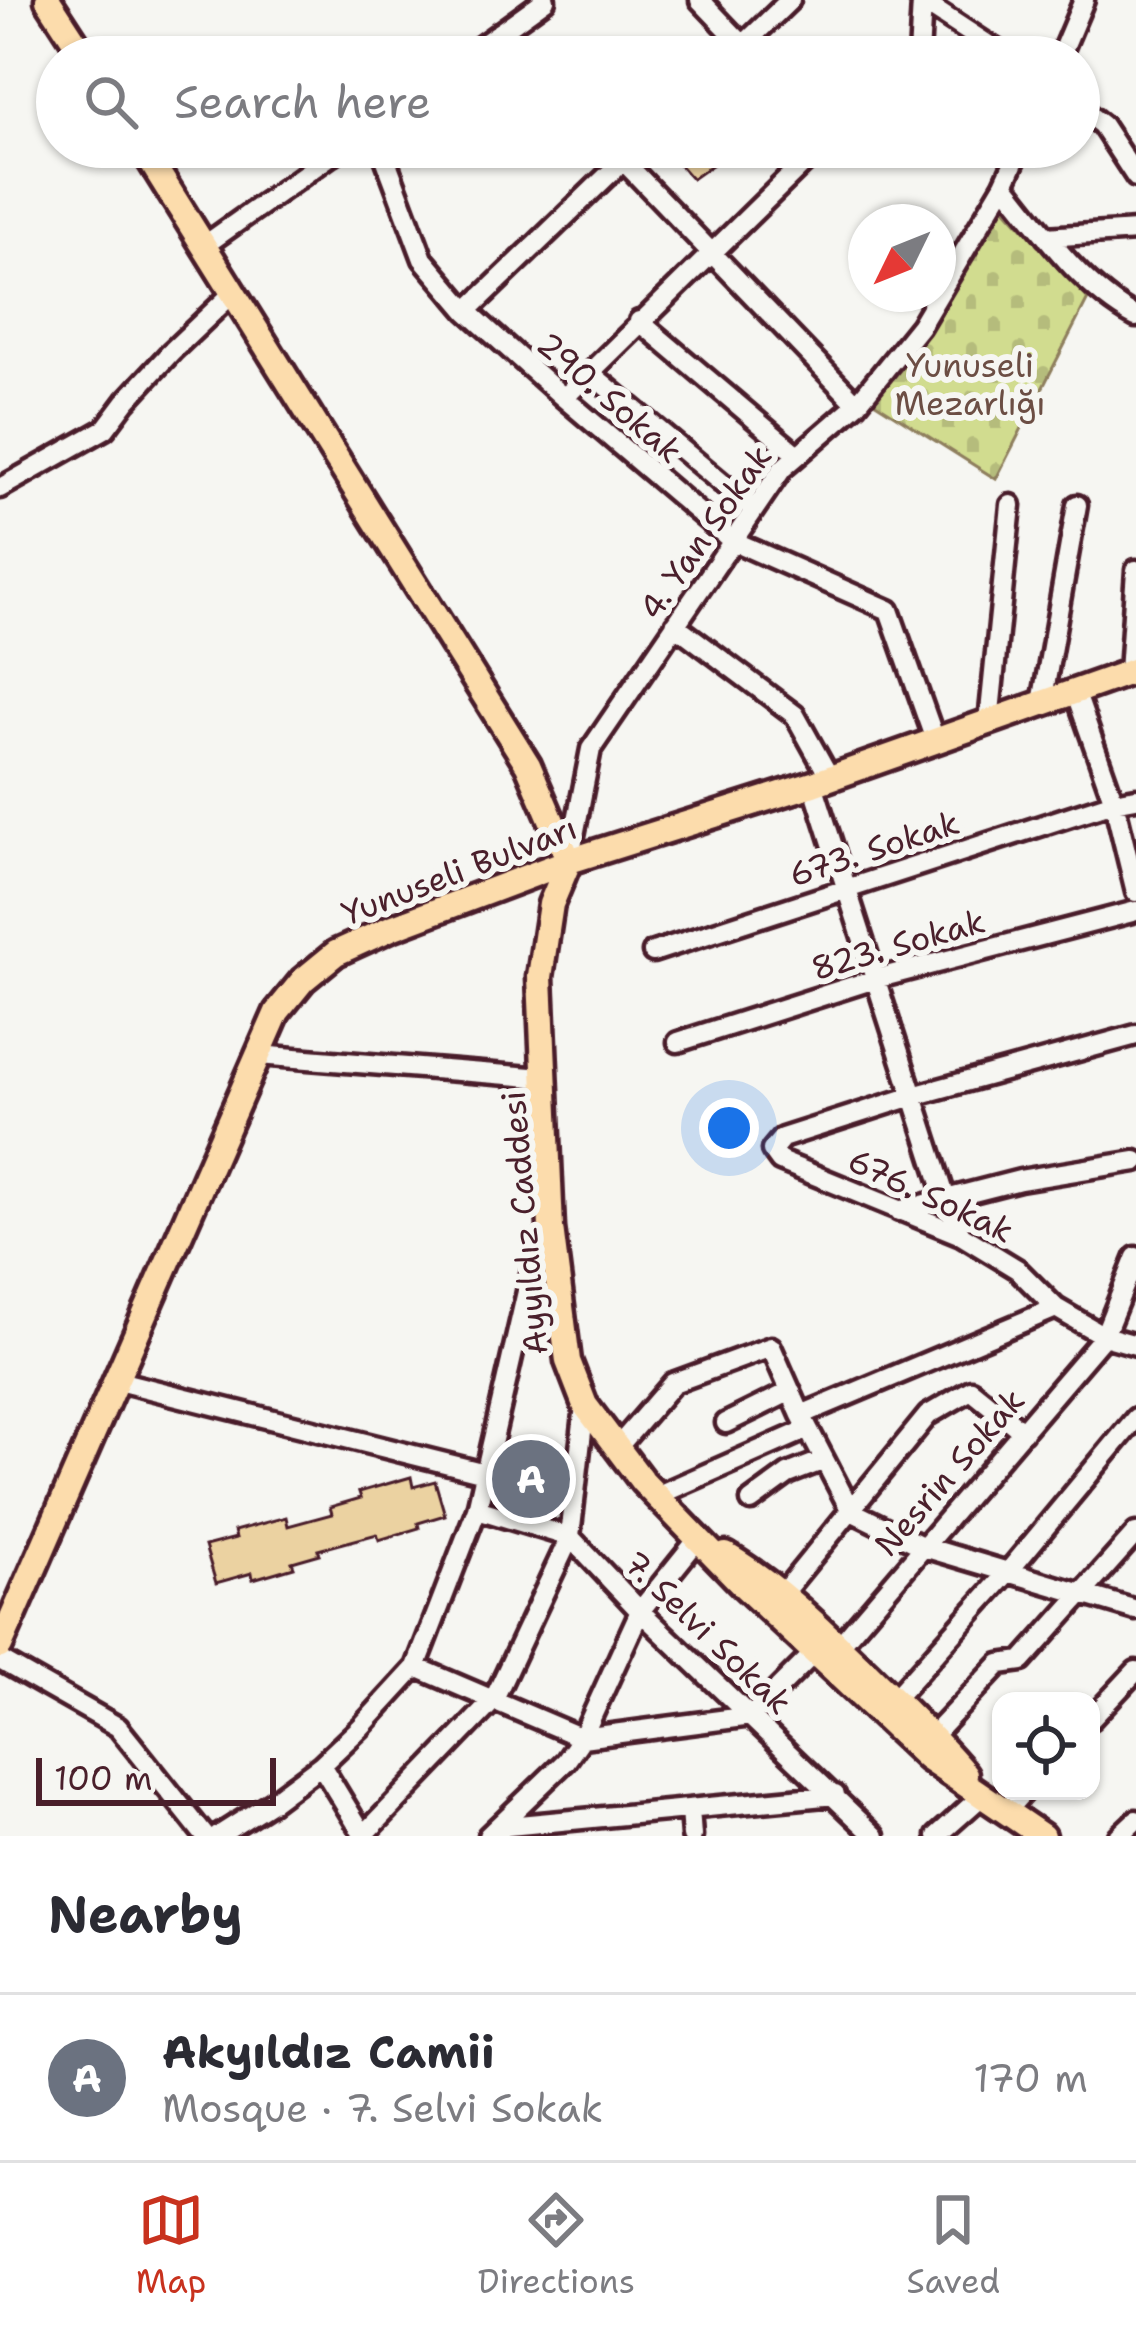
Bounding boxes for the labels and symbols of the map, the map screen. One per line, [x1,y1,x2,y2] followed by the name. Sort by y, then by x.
[848,204,956,312] north arrow
[527,322,692,473] street label: 290. Sokak
[894,343,1046,426] park label: Yunuseli Mezarlığı
[629,436,782,629] street label: 4. Yan Sokak
[783,800,965,897] street label: 673. Sokak
[335,805,583,936] street label: Yunuseli Bulvarı
[806,898,990,991] street label: 823. Sokak
[491,1089,558,1357] street label: Ayyıldız Caddesi
[699,1098,759,1158] your location
[841,1138,1021,1253] street label: 676. Sokak
[864,1379,1035,1566] street label: Nesrin Sokak
[492,1434,570,1524] pin: A
[614,1540,802,1724] street label: 7. Selvi Sokak
[36,1752,276,1805] scale bar

